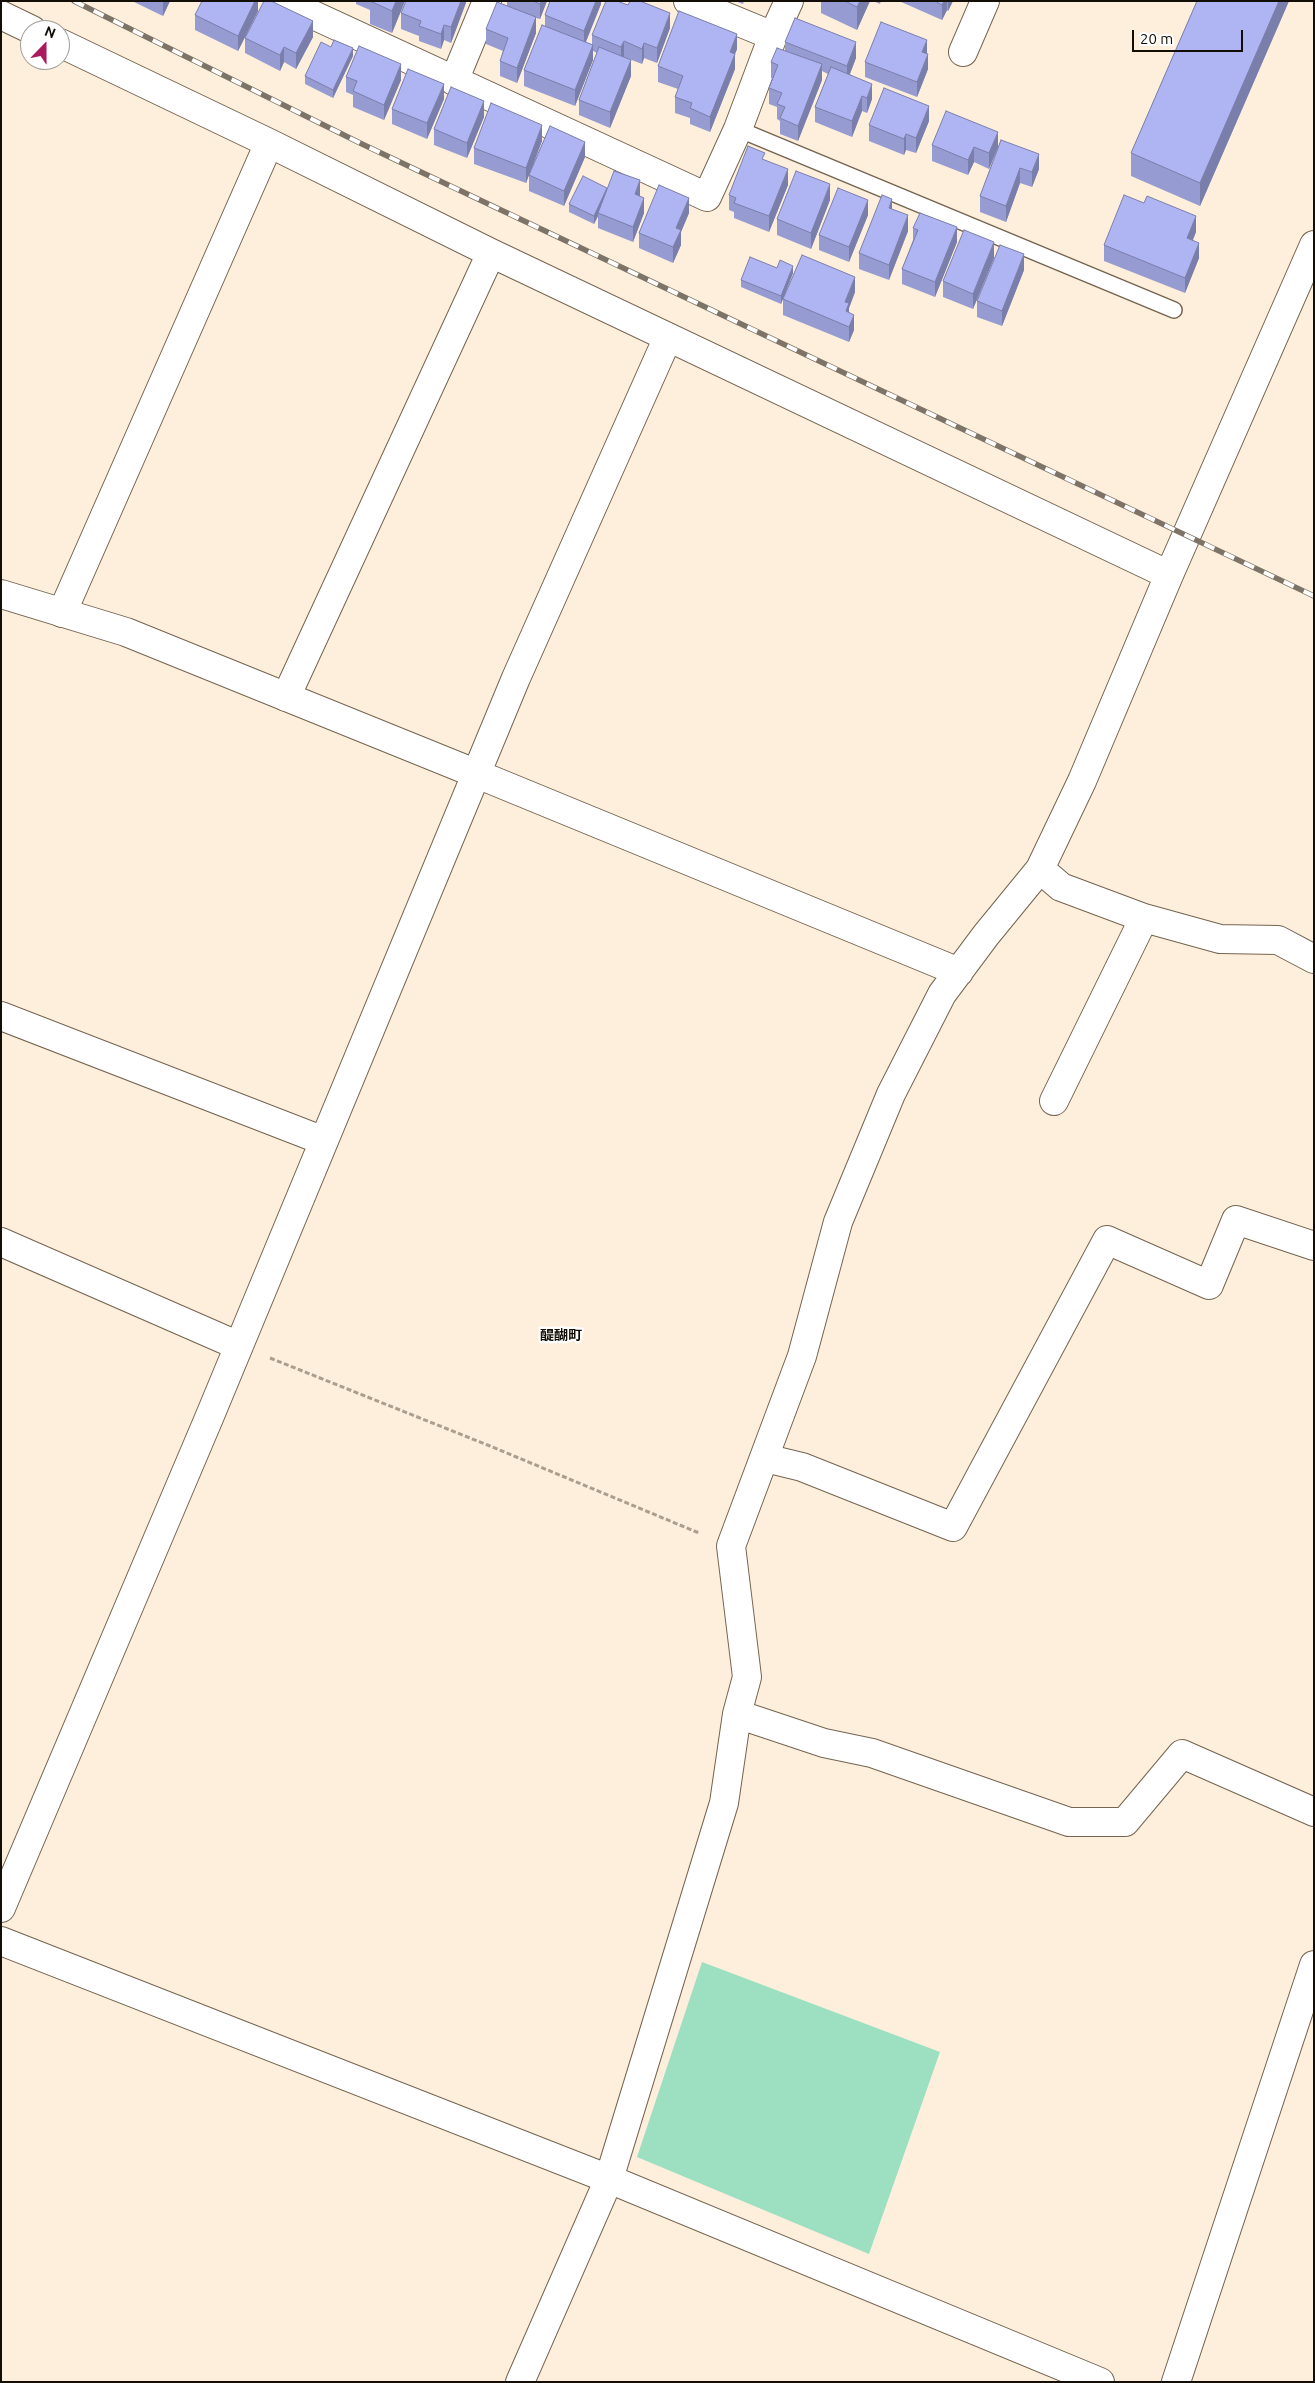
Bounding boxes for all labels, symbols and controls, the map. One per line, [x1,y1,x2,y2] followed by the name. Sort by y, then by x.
[20,20,70,70] north arrow
[1135,20,1246,52] scale bar
[42,23,58,41] text: N
[1140,30,1173,47] text: 20 m
[540,1327,582,1343] district label: 醍醐町

